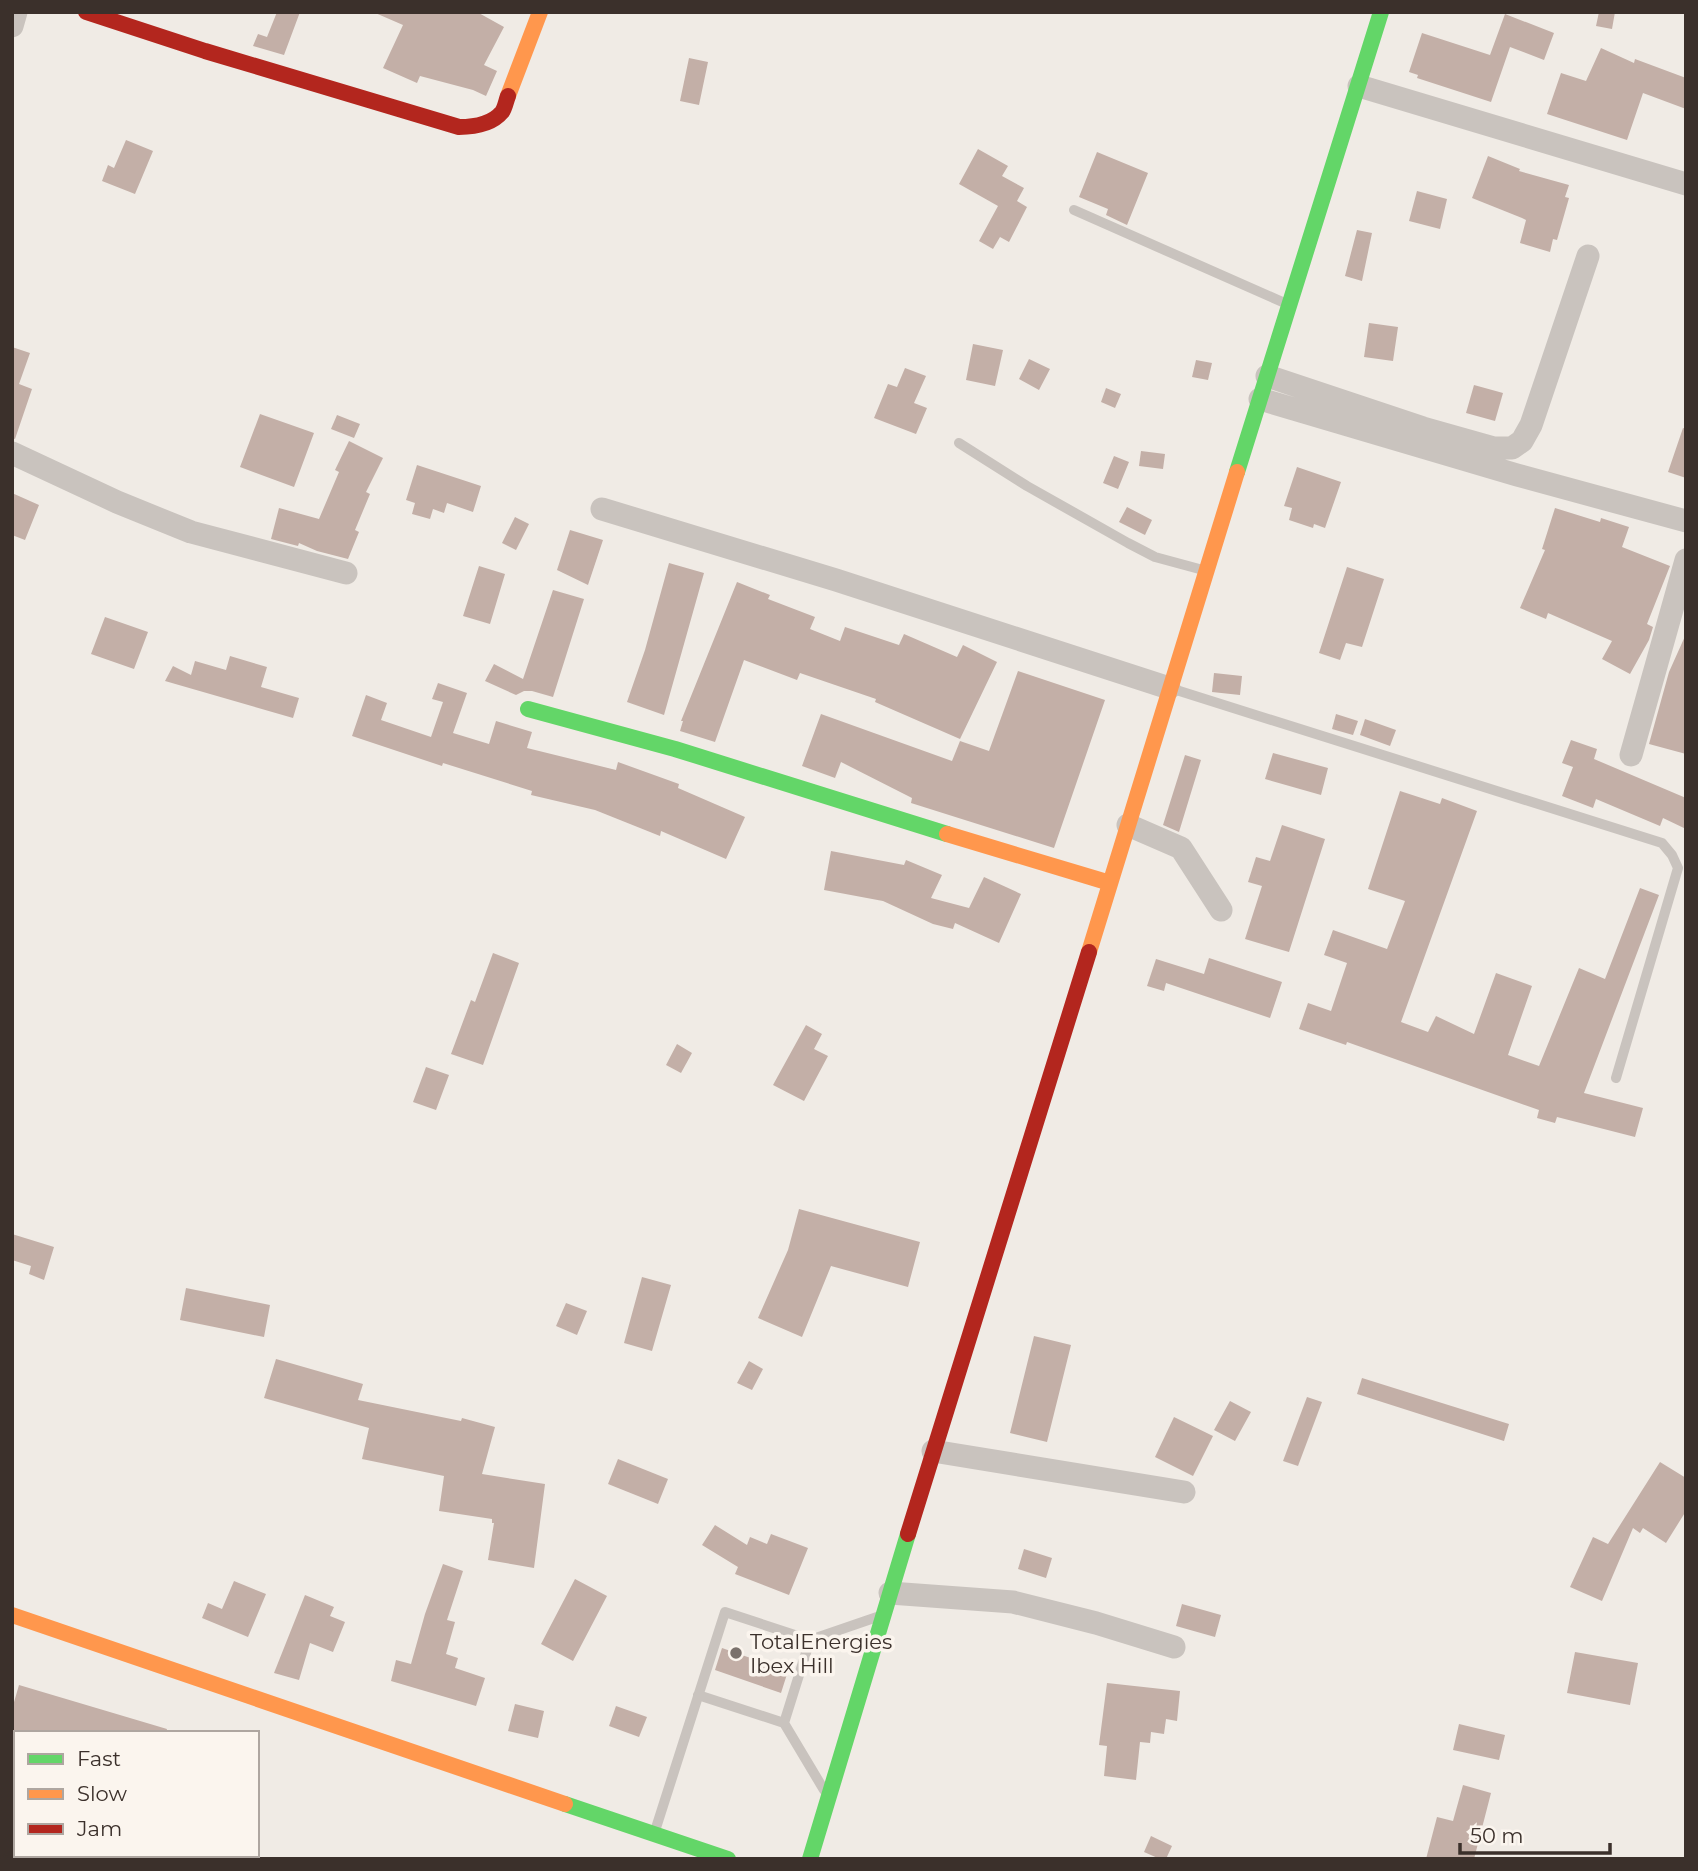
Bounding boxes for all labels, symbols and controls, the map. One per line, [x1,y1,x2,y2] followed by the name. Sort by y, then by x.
[750,1629,892,1678] place label: TotalEnergies Ibex Hill
[728,1645,744,1661] marker: TotalEnergies Ibex Hill
[14,1731,259,1857] legend
[77,1746,121,1771] text: Fast
[77,1781,127,1806] text: Slow
[1460,1812,1610,1856] scale bar
[76,1816,122,1841] text: Jam
[1470,1823,1524,1848] text: 50 m

